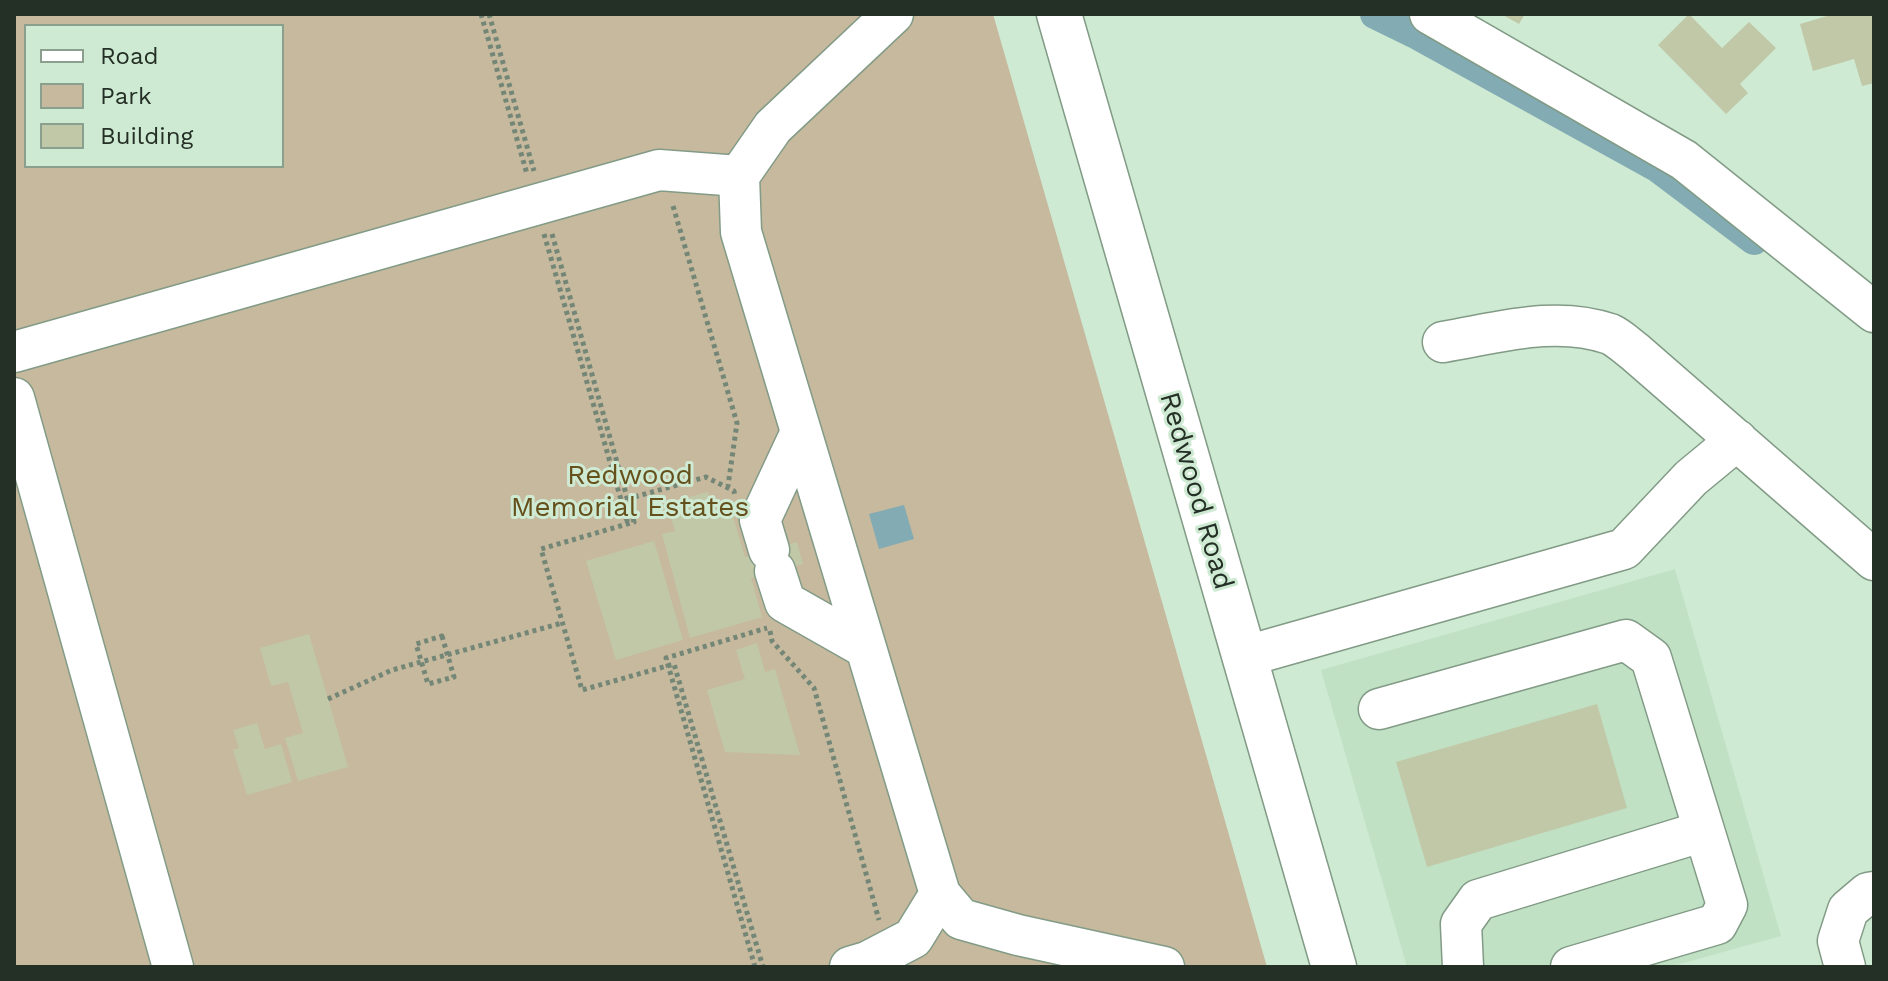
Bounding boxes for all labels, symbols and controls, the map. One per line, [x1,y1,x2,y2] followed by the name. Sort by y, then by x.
[24,24,284,168] legend
[100,42,159,70] text: Road
[100,82,152,110] text: Park
[100,122,193,150] text: Building
[1152,388,1240,594] street label: Redwood Road
[511,459,749,525] park label: Redwood Memorial Estates

